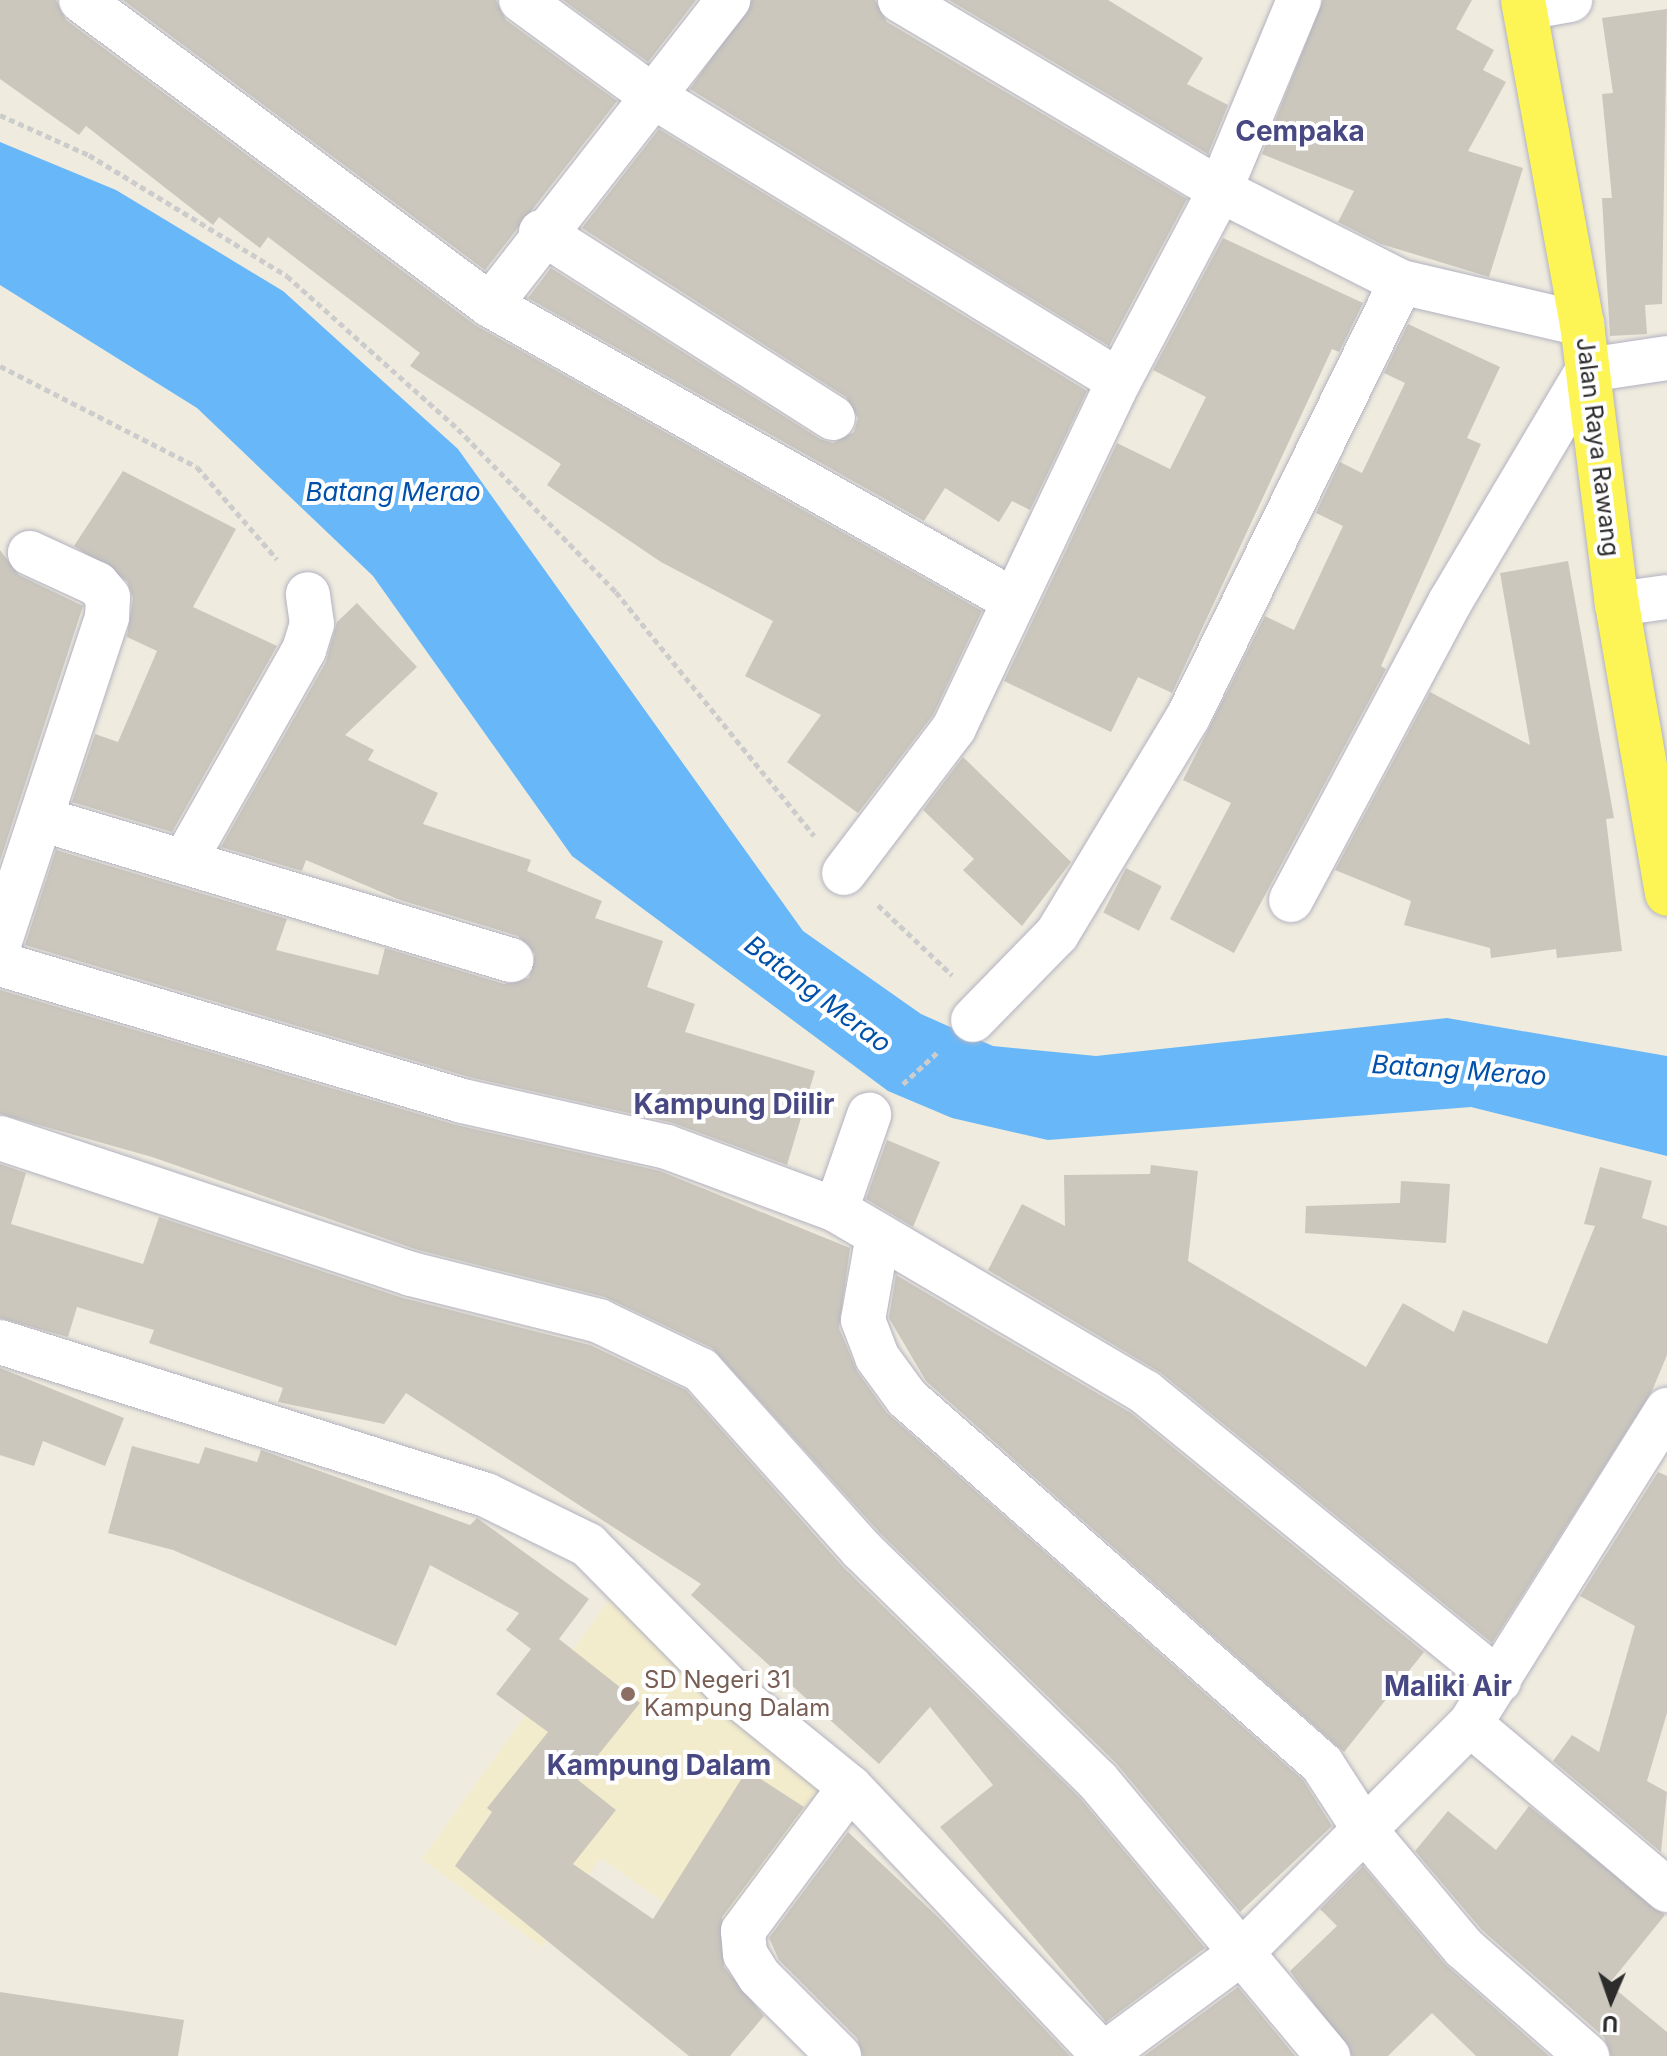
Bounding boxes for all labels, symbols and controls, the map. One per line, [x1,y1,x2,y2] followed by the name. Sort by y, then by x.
[1235,114,1365,148] district label: Cempaka
[1570,336,1626,558] street label: Jalan Raya Rawang
[305,476,481,508] water label: Batang Merao
[739,929,897,1059] water label: Batang Merao
[1371,1048,1547,1092] water label: Batang Merao
[634,1087,834,1121] district label: Kampung Diilir
[644,1666,830,1722] place label: SD Negeri 31 Kampung Dalam
[1384,1669,1512,1703] district label: Maliki Air
[619,1685,637,1703] marker: SD Negeri 31 Kampung Dalam
[547,1748,771,1782] district label: Kampung Dalam
[1571,1960,1651,2040] north arrow
[1602,2011,1619,2037] text: U

